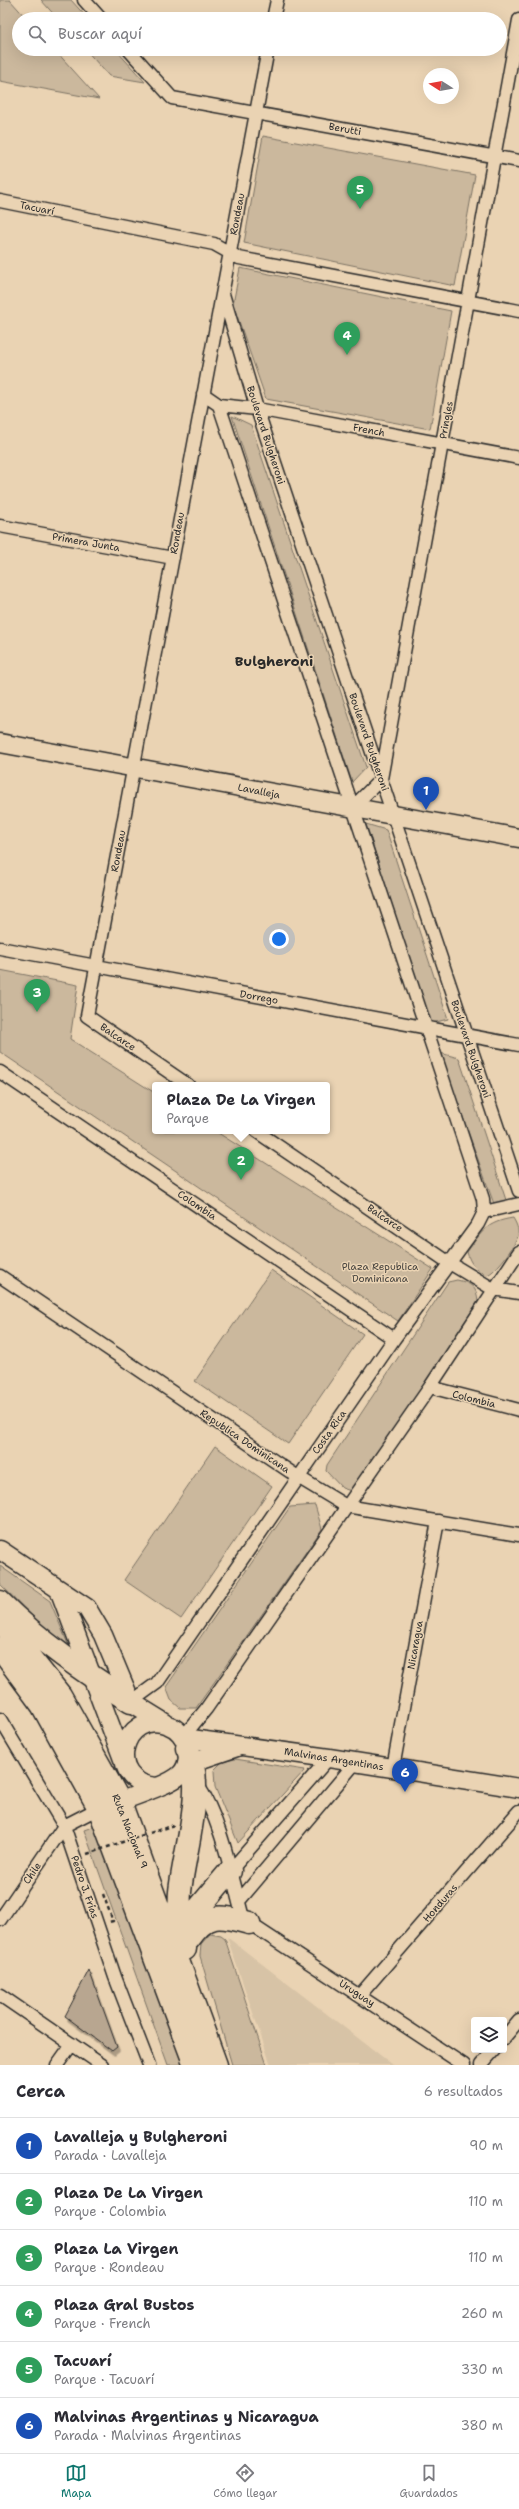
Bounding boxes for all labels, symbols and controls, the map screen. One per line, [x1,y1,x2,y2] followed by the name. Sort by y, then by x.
[12,12,507,56] search box
[26,23,48,45] icon: search
[58,24,142,44] text: Buscar aquí
[423,68,459,104] north arrow
[328,120,362,138] street label: Berutti
[347,176,373,209] pin: 5
[227,192,247,236] street label: Rondeau
[19,198,55,218] street label: Tacuarí
[334,322,360,355] pin: 4
[244,384,288,486] street label: Boulevard Bulgheroni
[436,400,456,440] street label: Pringles
[352,421,386,439] street label: French
[167,511,187,555] street label: Rondeau
[51,530,122,554] street label: Primera Junta
[235,652,313,670] district label: Bulgheroni
[346,691,392,793] street label: Boulevard Bulgheroni
[413,777,439,810] pin: 1
[237,781,282,802] street label: Lavalleja
[108,829,128,873] street label: Rondeau
[269,929,289,949] your location
[24,979,50,1012] pin: 3
[239,987,279,1007] street label: Dorrego
[448,998,494,1100] street label: Boulevard Bulgheroni
[98,1020,139,1054] street label: Balcarce
[152,1082,330,1134] popup
[166,1090,316,1110] text: Plaza De La Virgen
[166,1110,209,1127] text: Parque
[228,1147,254,1180] pin: 2
[175,1187,220,1223] street label: Colombia
[365,1201,406,1235] street label: Balcarce
[342,1260,419,1285] park label: Plaza Republica Dominicana
[451,1387,498,1411] street label: Colombia
[198,1406,293,1476] street label: Republica Dominicana
[309,1407,349,1457] street label: Costa Rica
[404,1619,426,1670] street label: Nicaragua
[283,1745,385,1773] street label: Malvinas Argentinas
[392,1759,418,1792] pin: 6
[109,1792,151,1870] street label: Ruta Nacional 9
[68,1854,102,1920] street label: Pedro J. Frías
[20,1859,44,1886] street label: Chile
[420,1881,460,1925] street label: Honduras
[337,1977,378,2010] street label: Uruguay
[471,2017,507,2053] map controls
[471,2017,507,2053] button: layers
[16,2080,65,2102] text: Cerca
[424,2083,503,2100] text: 6 resultados
[54,2127,227,2147] text: Lavalleja y Bulgheroni
[26,2137,32,2154] text: 1
[469,2137,503,2154] text: 90 m
[54,2147,167,2164] text: Parada · Lavalleja
[54,2183,203,2203] text: Plaza De La Virgen
[24,2193,34,2210] text: 2
[468,2193,503,2210] text: 110 m
[54,2203,166,2220] text: Parque · Colombia
[54,2239,178,2259] text: Plaza La Virgen
[24,2249,34,2266] text: 3
[468,2249,503,2266] text: 110 m
[54,2259,164,2276] text: Parque · Rondeau
[54,2295,195,2315] text: Plaza Gral Bustos
[24,2305,34,2322] text: 4
[461,2305,503,2322] text: 260 m
[54,2315,151,2332] text: Parque · French
[54,2351,111,2371] text: Tacuarí
[25,2361,33,2378] text: 5
[461,2361,503,2378] text: 330 m
[54,2371,154,2388] text: Parque · Tacuarí
[54,2407,319,2427] text: Malvinas Argentinas y Nicaragua
[24,2417,34,2434] text: 6
[461,2417,503,2434] text: 380 m
[54,2427,241,2444] text: Parada · Malvinas Argentinas
[61,2462,91,2501] tab: Mapa
[213,2462,277,2501] tab: Cómo llegar
[399,2462,458,2501] tab: Guardados

